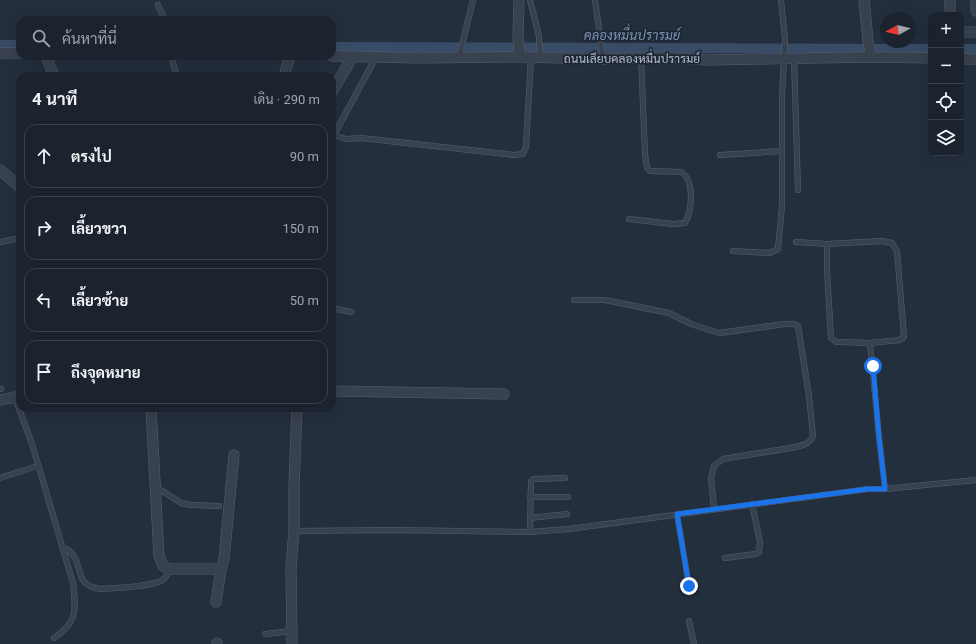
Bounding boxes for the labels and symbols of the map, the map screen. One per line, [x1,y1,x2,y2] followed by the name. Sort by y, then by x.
[880,12,916,48] north arrow
[584,23,682,43] water label: คลองหมื่นปรารมย์
[564,48,700,66] street label: ถนนเลียบคลองหมื่นปรารมย์
[864,357,882,375] route start
[680,577,698,595] route end

